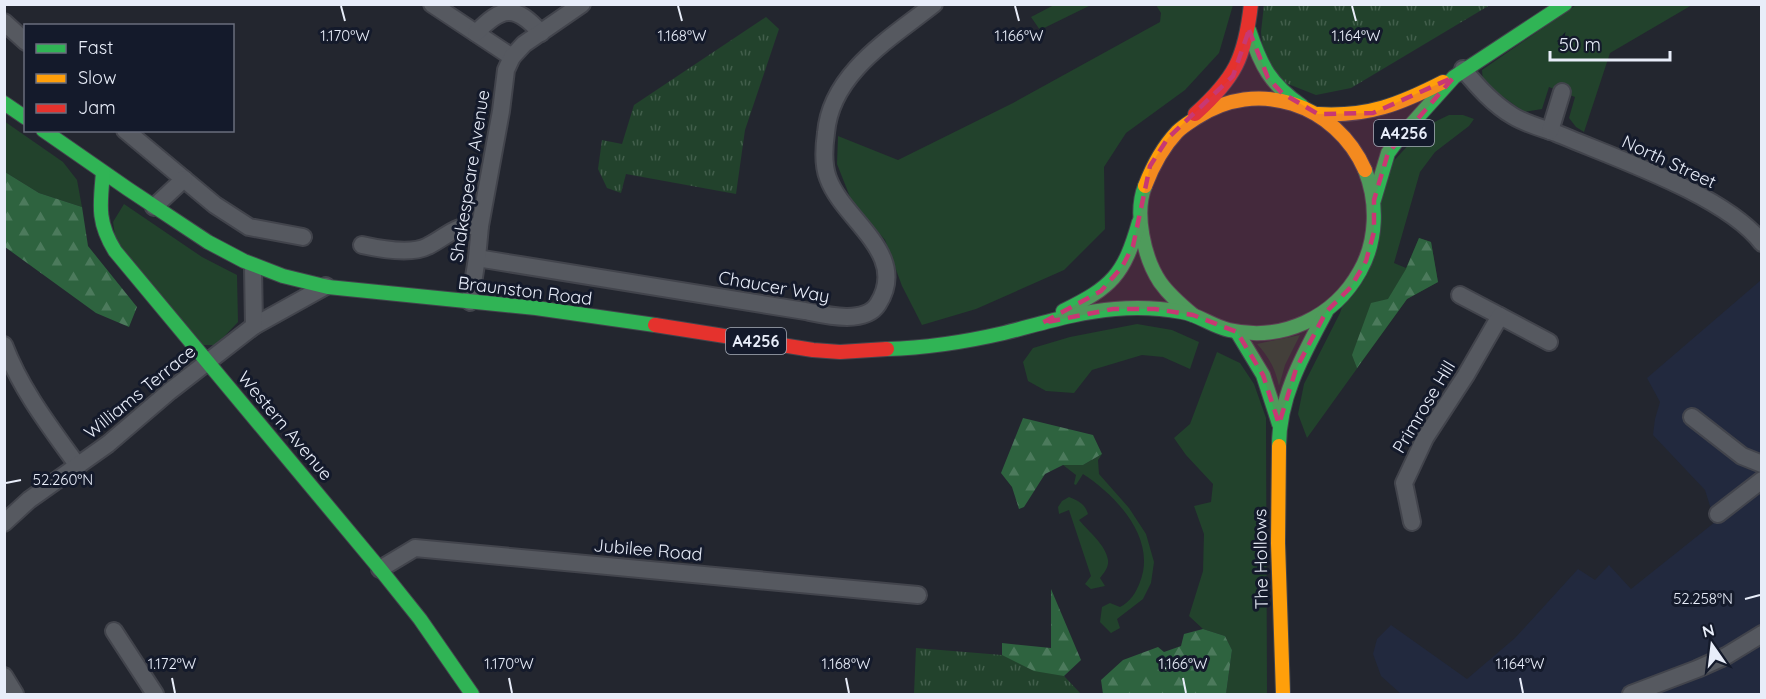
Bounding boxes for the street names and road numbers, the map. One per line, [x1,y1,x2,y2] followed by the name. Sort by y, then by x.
[445,88,495,264] street label: Shakespeare Avenue
[1374,120,1434,146] road number: A4256
[1618,130,1720,193] street label: North Street
[717,265,832,308] street label: Chaucer Way
[457,271,594,310] street label: Braunston Road
[726,328,786,354] road number: A4256
[79,340,200,444] street label: Williams Terrace
[1387,356,1460,457] street label: Primrose Hill
[233,366,338,485] street label: Western Avenue
[1248,508,1273,610] street label: The Hollows
[593,533,703,566] street label: Jubilee Road

